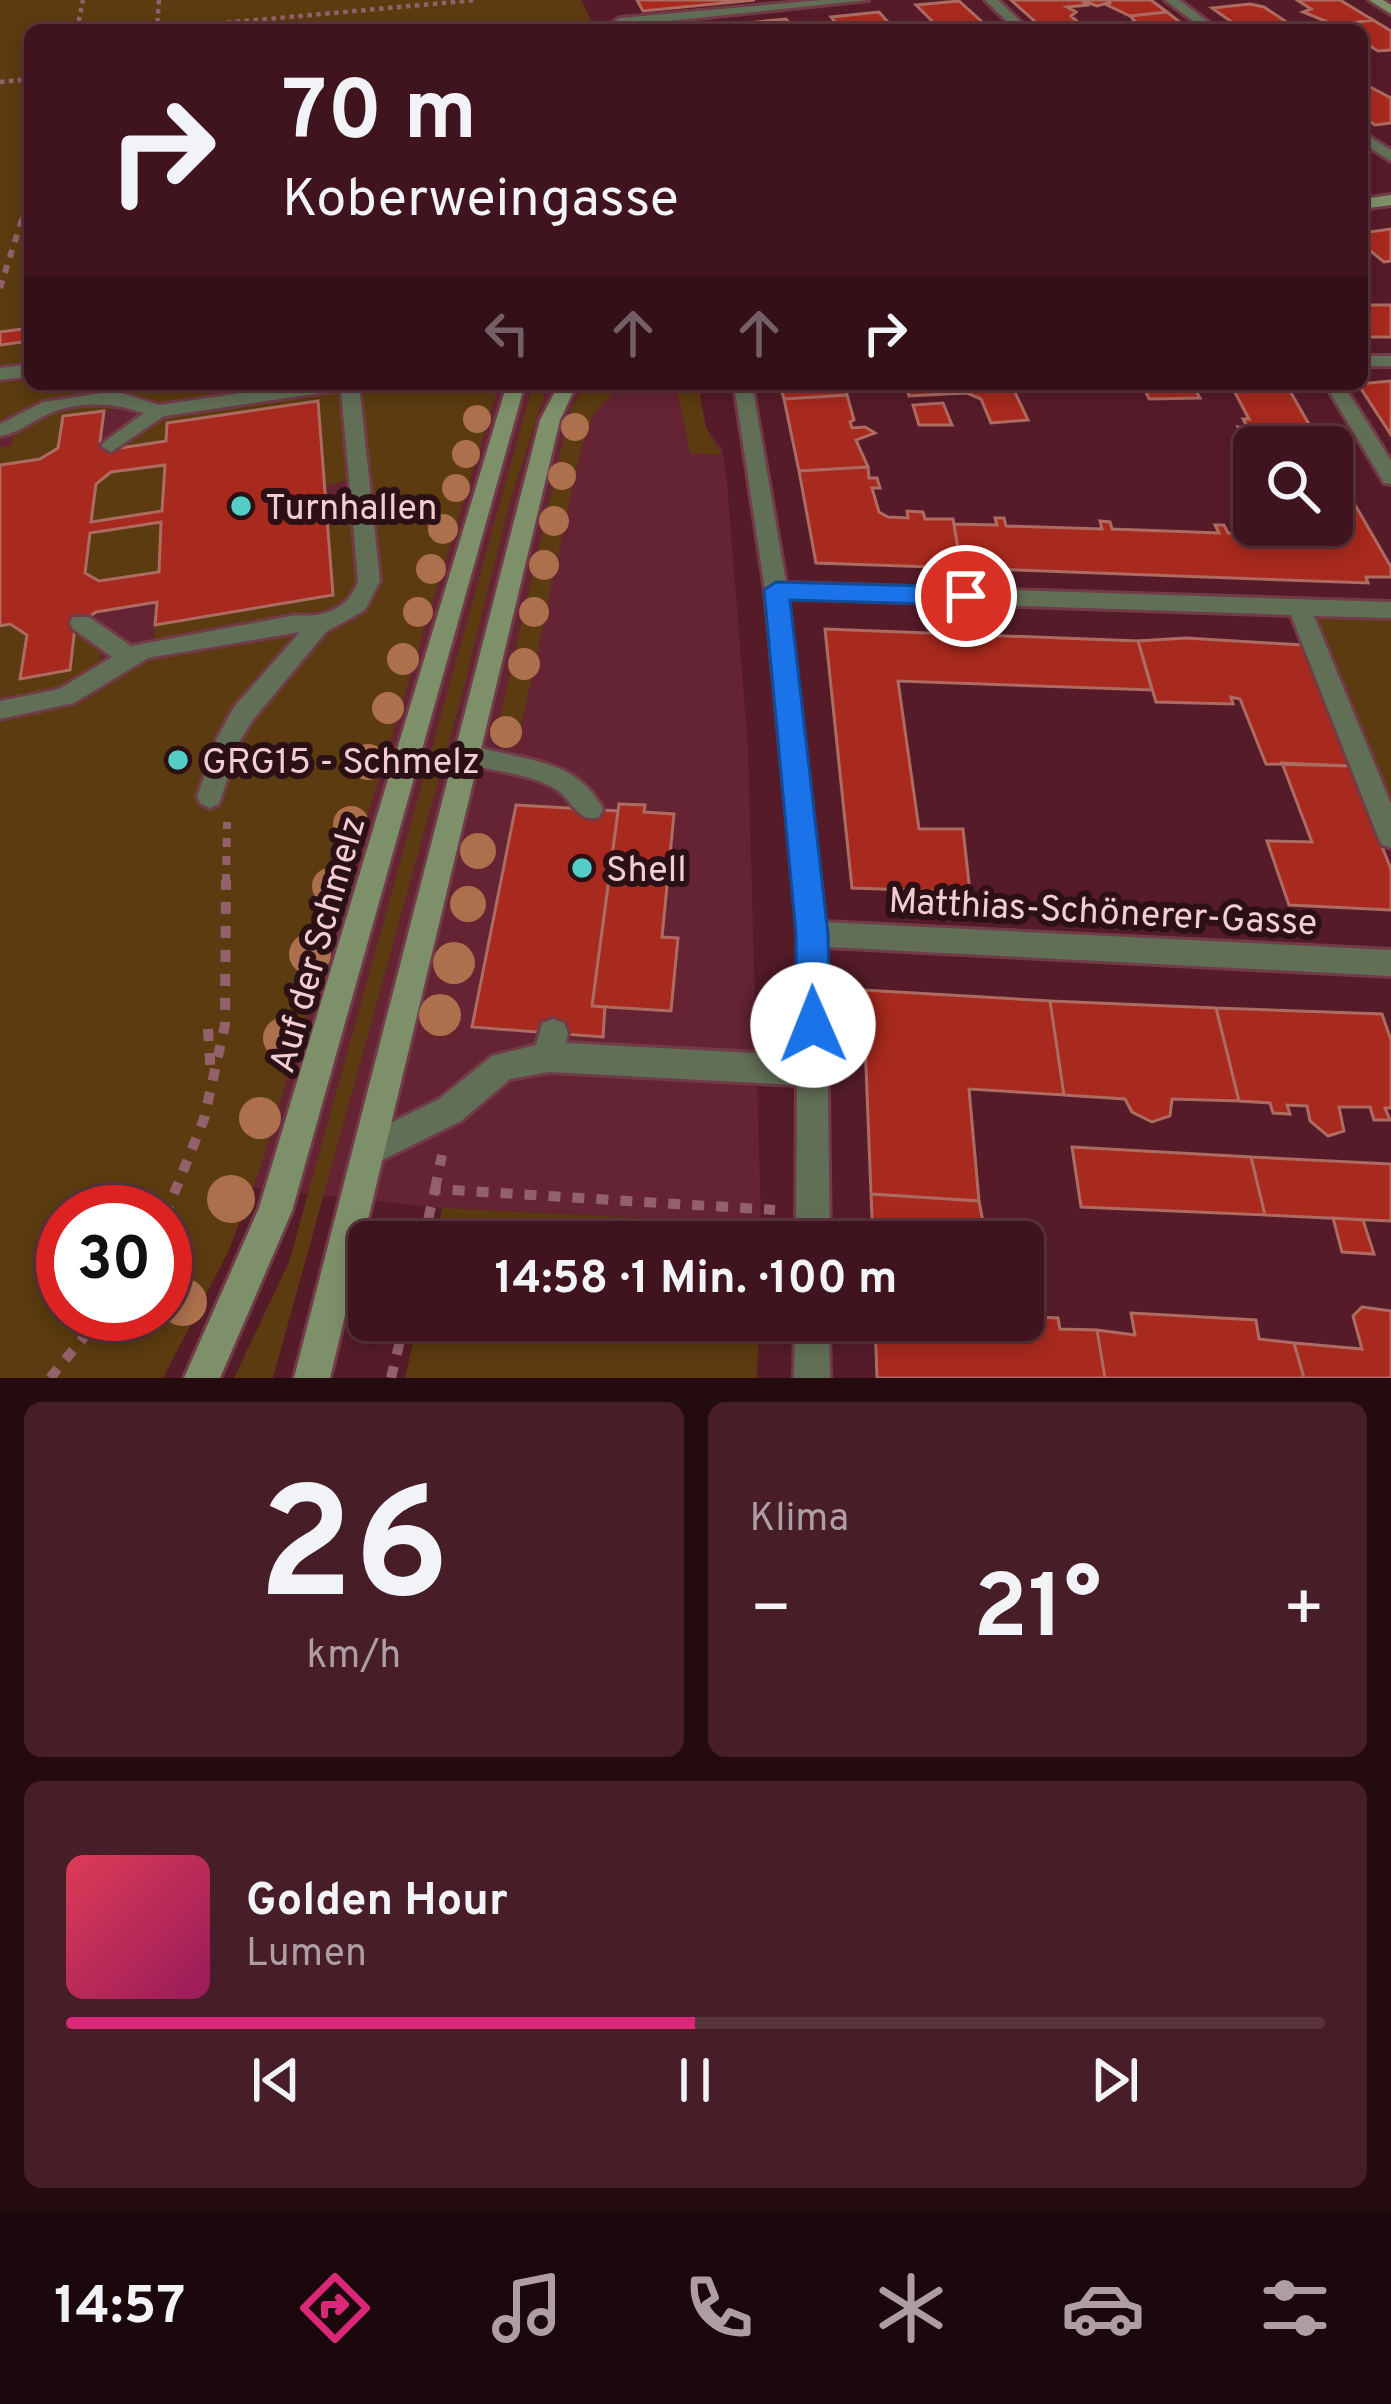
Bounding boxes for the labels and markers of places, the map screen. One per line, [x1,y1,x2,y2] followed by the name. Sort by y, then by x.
[265,487,437,533] place label: Turnhallen
[228,493,254,519] marker: Turnhallen
[915,545,1017,647] pin
[202,741,480,787] place label: GRG15 - Schmelz
[165,747,191,773] marker: GRG15 - Schmelz
[606,849,687,895] place label: Shell
[569,855,595,881] marker: Shell

